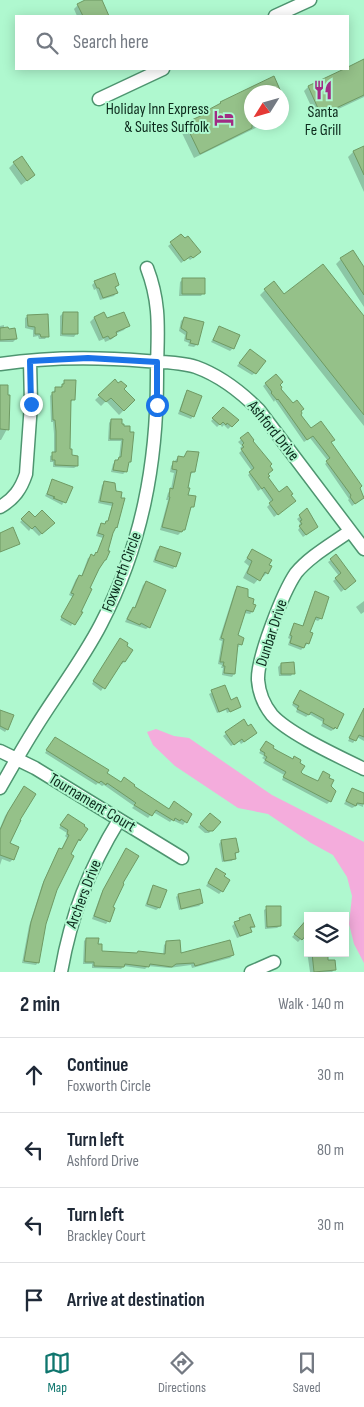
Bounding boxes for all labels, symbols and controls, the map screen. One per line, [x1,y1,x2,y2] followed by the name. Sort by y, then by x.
[15,15,349,70] search box
[33,29,61,57] icon: search
[73,31,149,54] text: Search here
[312,79,334,101] restaurant icon: Santa Fe Grill
[244,85,289,130] north arrow
[106,100,209,137] place label: Holiday Inn Express & Suites Suffolk
[305,103,341,140] place label: Santa Fe Grill
[213,107,235,129] hotel icon: Holiday Inn Express & Suites Suffolk
[20,393,43,416] route end
[146,394,169,417] route start
[242,396,303,465] street label: Ashford Drive
[98,529,146,615] street label: Foxworth Circle
[252,597,292,669] street label: Dunbar Drive
[45,770,139,836] street label: Tournament Court
[62,857,106,932] street label: Archers Drive
[304,912,349,957] map controls
[304,912,349,957] button: layers
[20,992,60,1017] text: 2 min
[278,995,344,1014] text: Walk · 140 m
[67,1054,128,1077] text: Continue
[20,1061,48,1089] icon: ahead
[317,1066,344,1085] text: 30 m
[67,1077,151,1096] text: Foxworth Circle
[67,1129,124,1152] text: Turn left
[20,1136,48,1164] icon: left
[317,1141,344,1160] text: 80 m
[67,1152,139,1171] text: Ashford Drive
[67,1204,124,1227] text: Turn left
[20,1211,48,1239] icon: left
[317,1216,344,1235] text: 30 m
[67,1227,146,1246] text: Brackley Court
[20,1286,48,1314] icon: arrive
[67,1289,205,1312] text: Arrive at destination
[43,1349,71,1396] tab: Map
[158,1349,206,1396] tab: Directions
[293,1349,321,1396] tab: Saved

